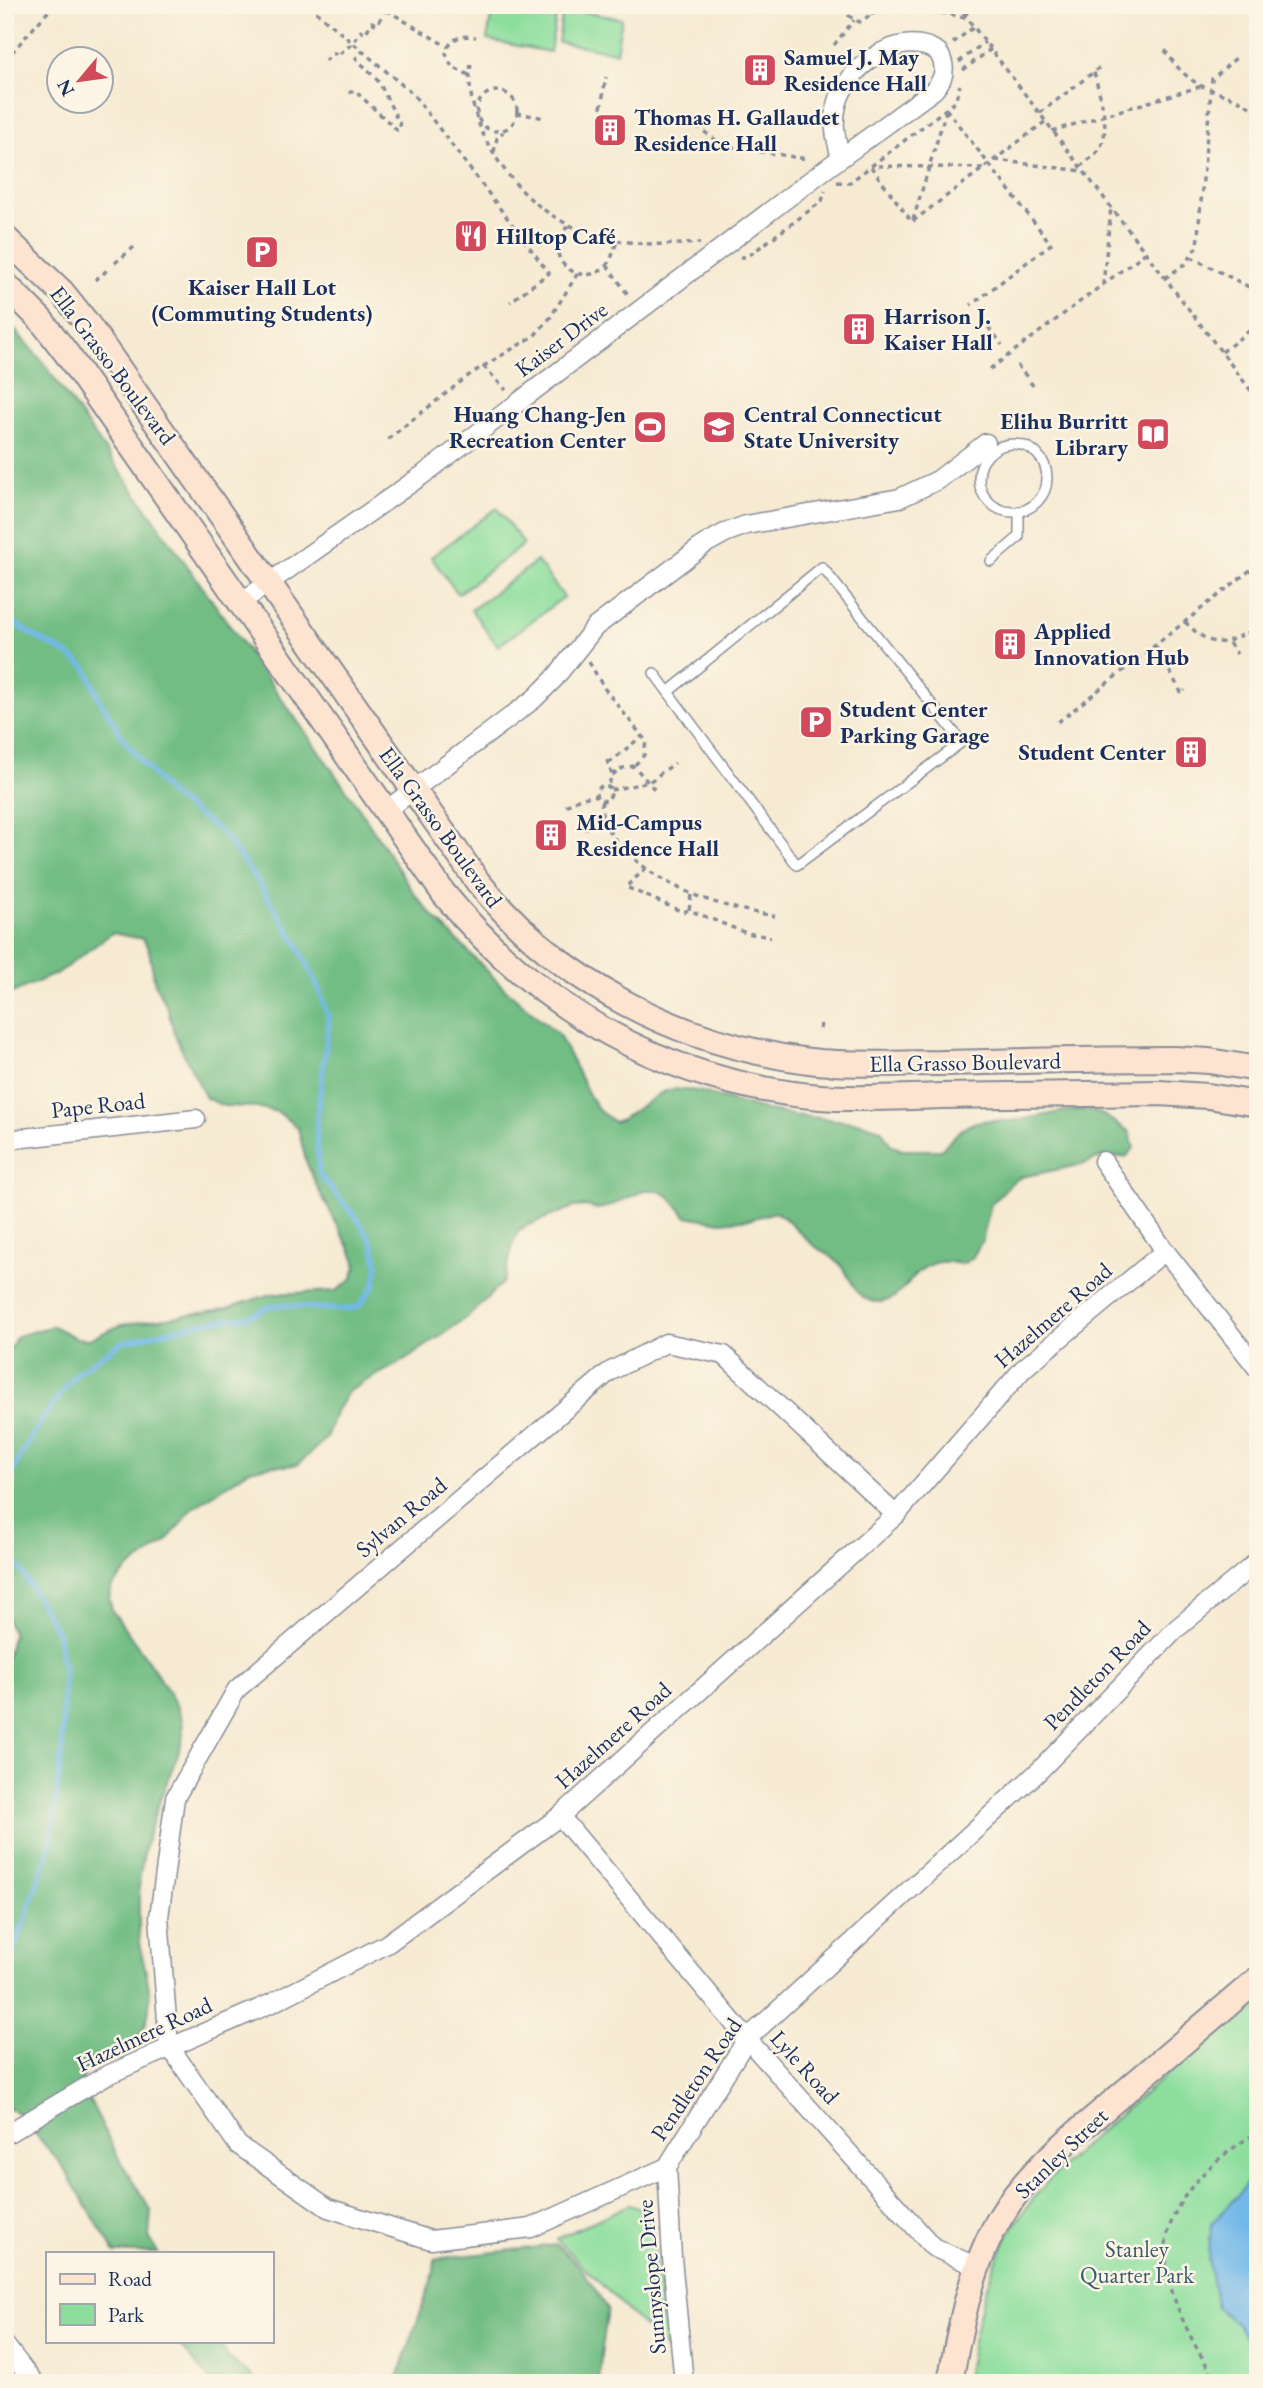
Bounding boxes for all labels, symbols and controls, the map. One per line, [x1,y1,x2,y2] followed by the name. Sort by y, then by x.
[784,42,928,98] place label: Samuel J. May Residence Hall
[46,46,116,116] north arrow
[741,51,779,89] building icon: Samuel J. May Residence Hall
[51,75,80,101] text: N
[634,102,840,158] place label: Thomas H. Gallaudet Residence Hall
[591,111,629,149] building icon: Thomas H. Gallaudet Residence Hall
[452,217,490,255] restaurant icon: Hilltop Café
[496,221,616,251] place label: Hilltop Café
[243,233,281,271] parking icon: Kaiser Hall Lot (Commuting Students)
[152,272,372,328] place label: Kaiser Hall Lot (Commuting Students)
[43,279,183,451] street label: Ella Grasso Boulevard
[509,294,613,384] street label: Kaiser Drive
[884,301,993,357] place label: Harrison J. Kaiser Hall
[840,310,878,348] building icon: Harrison J. Kaiser Hall
[449,399,626,455] place label: Huang Chang-Jen Recreation Center
[744,399,942,455] place label: Central Connecticut State University
[1000,406,1129,462] place label: Elihu Burritt Library
[631,408,669,446] sports icon: Huang Chang-Jen Recreation Center
[700,408,738,446] school or university icon: Central Connecticut State University
[1134,415,1172,453] library icon: Elihu Burritt Library
[1033,616,1189,672] place label: Applied Innovation Hub
[991,625,1029,663] building icon: Applied Innovation Hub
[840,694,990,750] place label: Student Center Parking Garage
[797,703,835,741] parking icon: Student Center Parking Garage
[1172,733,1210,771] building icon: Student Center
[1018,737,1166,767] place label: Student Center
[372,741,510,914] street label: Ella Grasso Boulevard
[576,807,720,863] place label: Mid-Campus Residence Hall
[532,816,570,854] building icon: Mid-Campus Residence Hall
[869,1045,1062,1079] street label: Ella Grasso Boulevard
[50,1085,147,1125] street label: Pape Road
[988,1255,1118,1374] street label: Hazelmere Road
[349,1470,453,1564] street label: Sylvan Road
[1037,1613,1157,1737] street label: Pendleton Road
[548,1675,678,1795] street label: Hazelmere Road
[71,1989,217,2079] street label: Hazelmere Road
[644,2011,748,2146] street label: Pendleton Road
[764,2024,846,2111] street label: Lyle Road
[1008,2100,1115,2205] street label: Stanley Street
[629,2198,673,2356] street label: Sunnyslope Drive
[1080,2234,1195,2290] park label: Stanley Quarter Park
[46,2252,273,2342] legend
[108,2265,152,2292] text: Road
[108,2301,145,2328] text: Park

